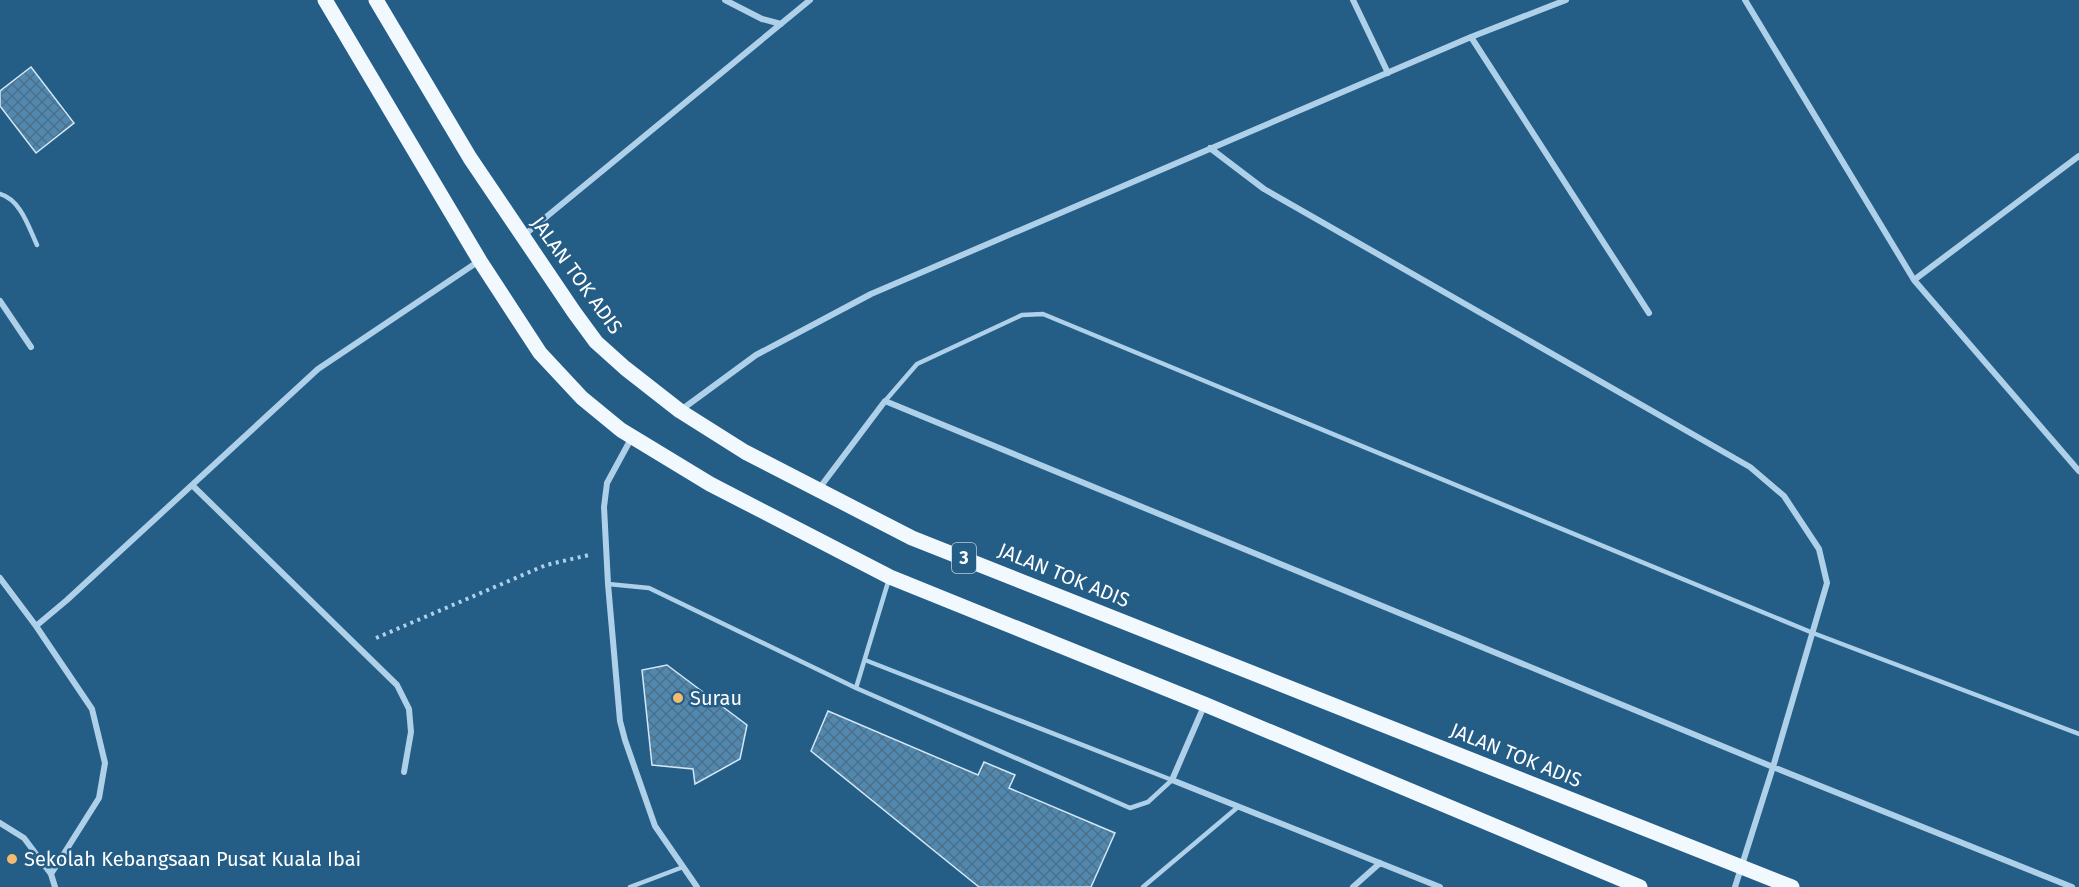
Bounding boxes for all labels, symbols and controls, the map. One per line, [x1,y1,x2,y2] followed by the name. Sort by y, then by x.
[526,211,628,339] street label: JALAN TOK ADIS
[995,538,1133,612] street label: JALAN TOK ADIS
[952,543,976,573] road number: 3
[690,686,742,710] place label: Surau
[671,691,685,705] marker: Surau
[1447,718,1585,792] street label: JALAN TOK ADIS
[24,847,361,871] place label: Sekolah Kebangsaan Pusat Kuala Ibai
[5,852,19,866] marker: Sekolah Kebangsaan Pusat Kuala Ibai

